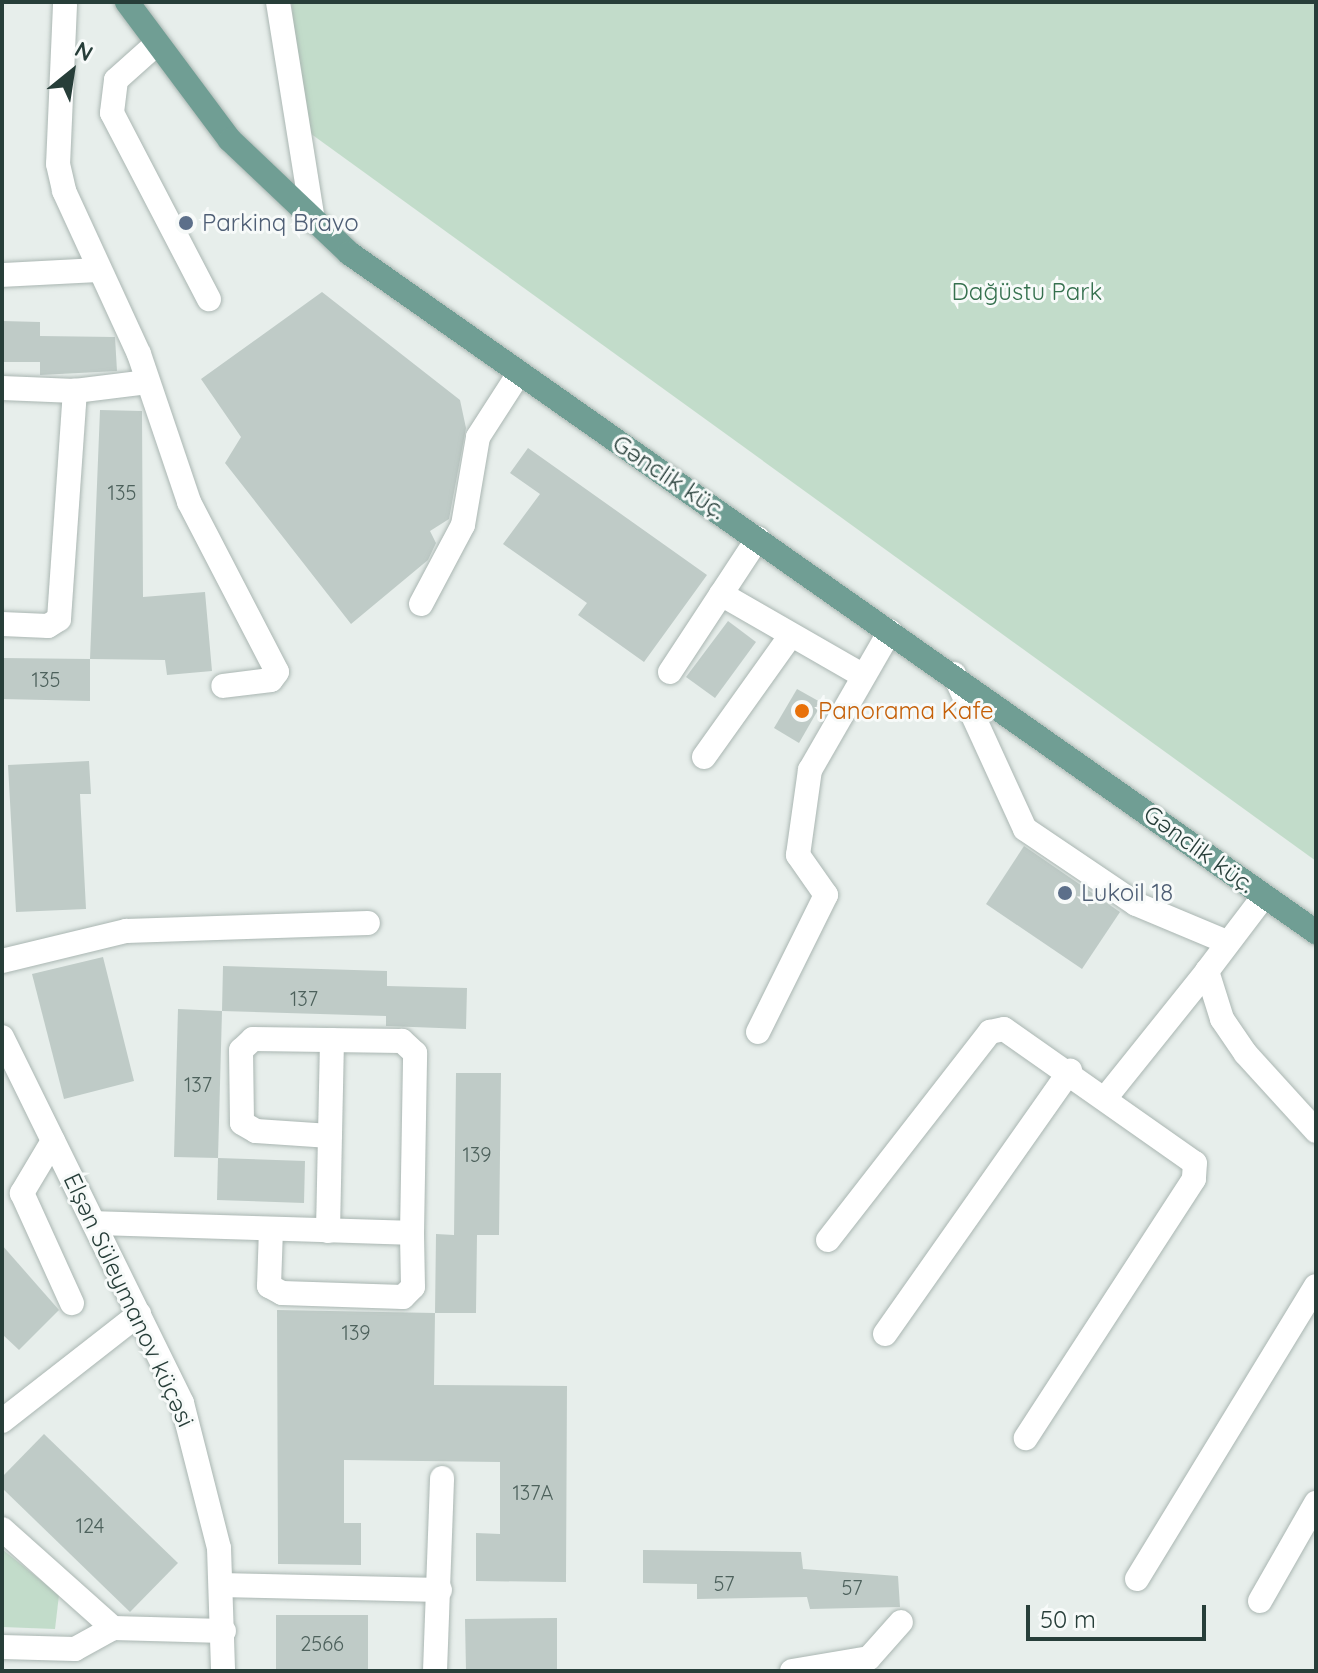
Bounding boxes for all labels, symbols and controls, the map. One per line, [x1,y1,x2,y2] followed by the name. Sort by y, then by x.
[32,32,112,112] north arrow
[70,35,98,67] text: N
[202,209,359,237] place label: Parkinq Bravo
[177,214,195,232] marker: Parkinq Bravo
[952,278,1102,306] park label: Dağüstu Park
[607,429,731,525] street label: Gənclik küç.
[108,480,136,504] house number: 135
[32,667,60,691] house number: 135
[818,697,994,725] place label: Panorama Kafe
[793,702,811,720] marker: Panorama Kafe
[1138,799,1260,899] street label: Gənclik küç.
[1081,879,1173,907] place label: Lukoil 18
[1056,884,1074,902] marker: Lukoil 18
[290,986,318,1010] house number: 137
[184,1072,212,1096] house number: 137
[462,1142,492,1166] house number: 139
[58,1169,200,1431] street label: Elşən Süleymanov küçəsi
[341,1320,371,1344] house number: 139
[512,1480,554,1504] house number: 137A
[76,1513,104,1537] house number: 124
[713,1571,735,1595] house number: 57
[841,1575,863,1599] house number: 57
[1030,1589,1210,1639] scale bar
[1040,1604,1096,1634] text: 50 m
[300,1631,344,1655] house number: 2566

